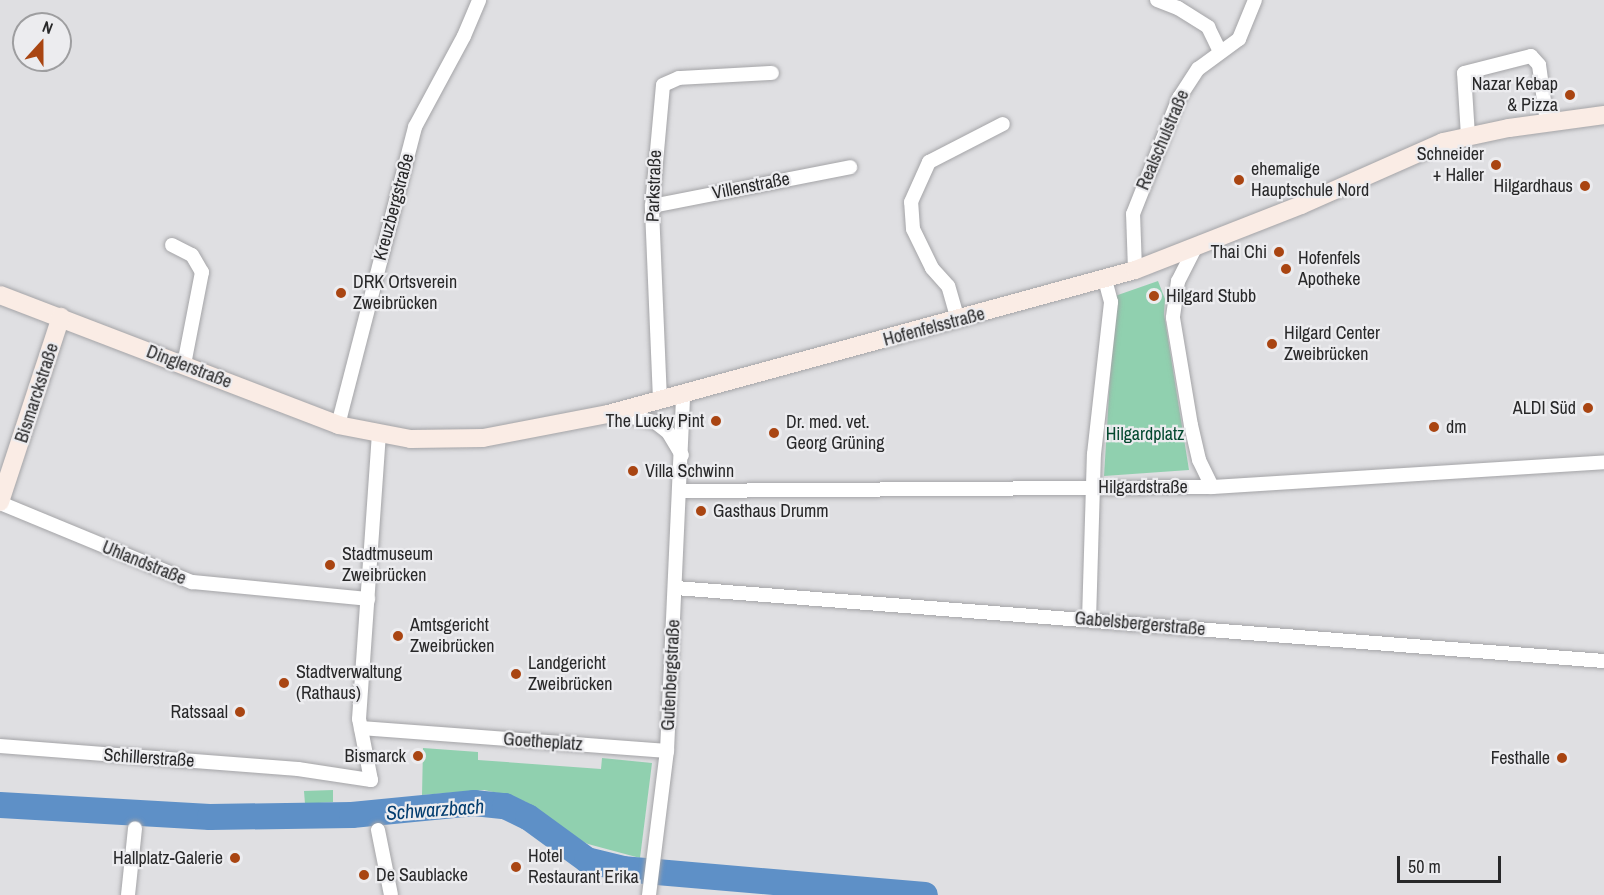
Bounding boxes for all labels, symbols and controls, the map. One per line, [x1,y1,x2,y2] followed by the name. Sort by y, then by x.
[12,12,72,72] north arrow
[39,15,56,39] text: N
[1472,74,1558,116] place label: Nazar Kebap & Pizza
[1132,87,1194,193] street label: Realschulstraße
[1563,88,1577,102] marker: Nazar Kebap & Pizza
[1417,144,1484,186] place label: Schneider + Haller
[642,150,666,222] street label: Parkstraße
[369,151,419,263] street label: Kreuzbergstraße
[1489,158,1503,172] marker: Schneider + Haller
[1251,159,1369,201] place label: ehemalige Hauptschule Nord
[710,168,792,204] street label: Villenstraße
[1232,173,1246,187] marker: ehemalige Hauptschule Nord
[1493,175,1573,197] place label: Hilgardhaus
[1578,179,1592,193] marker: Hilgardhaus
[1210,241,1267,263] place label: Thai Chi
[1272,245,1286,259] marker: Thai Chi
[1298,248,1360,290] place label: Hofenfels Apotheke
[1279,262,1293,276] marker: Hofenfels Apotheke
[353,272,457,314] place label: DRK Ortsverein Zweibrücken
[1166,285,1256,307] place label: Hilgard Stubb
[334,286,348,300] marker: DRK Ortsverein Zweibrücken
[1147,289,1161,303] marker: Hilgard Stubb
[881,303,987,351] street label: Hofenfelsstraße
[1284,323,1380,366] place label: Hilgard Center Zweibrücken
[1265,337,1279,351] marker: Hilgard Center Zweibrücken
[11,341,63,445] street label: Bismarckstraße
[143,341,235,393] street label: Dinglerstraße
[1513,397,1576,419] place label: ALDI Süd
[1581,401,1595,415] marker: ALDI Süd
[606,410,704,432] place label: The Lucky Pint
[786,412,884,454] place label: Dr. med. vet. Georg Grüning
[709,414,723,428] marker: The Lucky Pint
[1446,416,1467,438] place label: dm
[1427,420,1441,434] marker: dm
[1106,423,1184,445] park label: Hilgardplatz
[767,426,781,440] marker: Dr. med. vet. Georg Grüning
[645,460,734,482] place label: Villa Schwinn
[626,464,640,478] marker: Villa Schwinn
[1098,476,1188,498] street label: Hilgardstraße
[713,500,829,522] place label: Gasthaus Drumm
[694,504,708,518] marker: Gasthaus Drumm
[99,536,189,590] street label: Uhlandstraße
[342,544,433,586] place label: Stadtmuseum Zweibrücken
[323,558,337,572] marker: Stadtmuseum Zweibrücken
[1074,608,1206,640] street label: Gabelsbergerstraße
[410,615,494,658] place label: Amtsgericht Zweibrücken
[657,619,685,731] street label: Gutenbergstraße
[391,629,405,643] marker: Amtsgericht Zweibrücken
[528,653,612,696] place label: Landgericht Zweibrücken
[296,662,402,704] place label: Stadtverwaltung (Rathaus)
[509,667,523,681] marker: Landgericht Zweibrücken
[277,676,291,690] marker: Stadtverwaltung (Rathaus)
[171,701,228,723] place label: Ratssaal
[233,705,247,719] marker: Ratssaal
[503,728,583,756] street label: Goetheplatz
[103,744,195,772] street label: Schillerstraße
[344,745,406,767] place label: Bismarck
[1491,747,1550,769] place label: Festhalle
[411,749,425,763] marker: Bismarck
[1555,751,1569,765] marker: Festhalle
[385,794,485,824] water label: Schwarzbach
[1400,844,1504,882] scale bar
[528,846,639,888] place label: Hotel Restaurant Erika
[113,847,223,869] place label: Hallplatz-Galerie
[228,851,242,865] marker: Hallplatz-Galerie
[1408,854,1441,879] text: 50 m
[509,860,523,874] marker: Hotel Restaurant Erika
[376,864,468,886] place label: De Saublacke
[357,868,371,882] marker: De Saublacke

